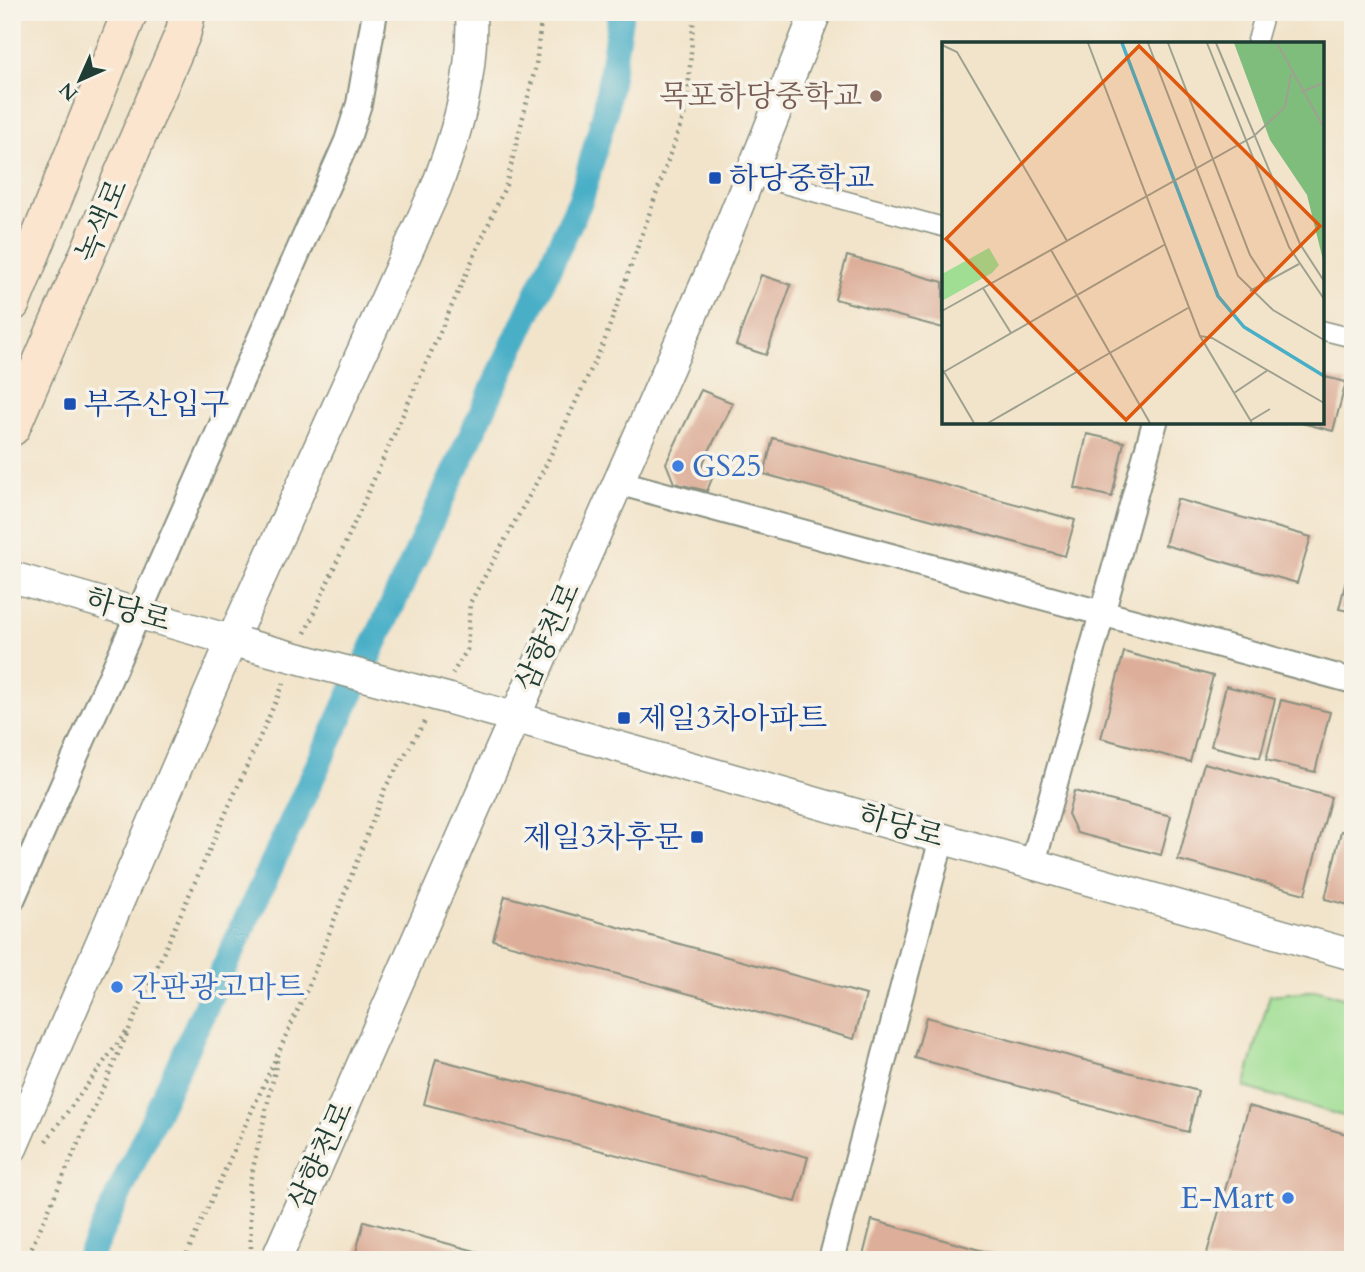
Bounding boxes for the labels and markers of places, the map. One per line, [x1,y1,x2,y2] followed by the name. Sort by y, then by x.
[659,76,862,117] place label: 목포하당중학교
[868,88,884,104] marker: 목포하당중학교
[729,158,874,199] place label: 하당중학교
[707,170,723,186] marker: 하당중학교
[84,384,229,425] place label: 부주산입구
[62,396,78,412] marker: 부주산입구
[692,446,762,487] place label: GS25
[670,458,686,474] marker: GS25
[638,698,827,739] place label: 제일3차아파트
[616,710,632,726] marker: 제일3차아파트
[523,817,683,858] place label: 제일3차후문
[689,829,705,845] marker: 제일3차후문
[131,967,305,1008] place label: 간판광고마트
[109,979,125,995] marker: 간판광고마트
[1180,1178,1275,1219] place label: E-Mart
[1280,1190,1296,1206] marker: E-Mart

